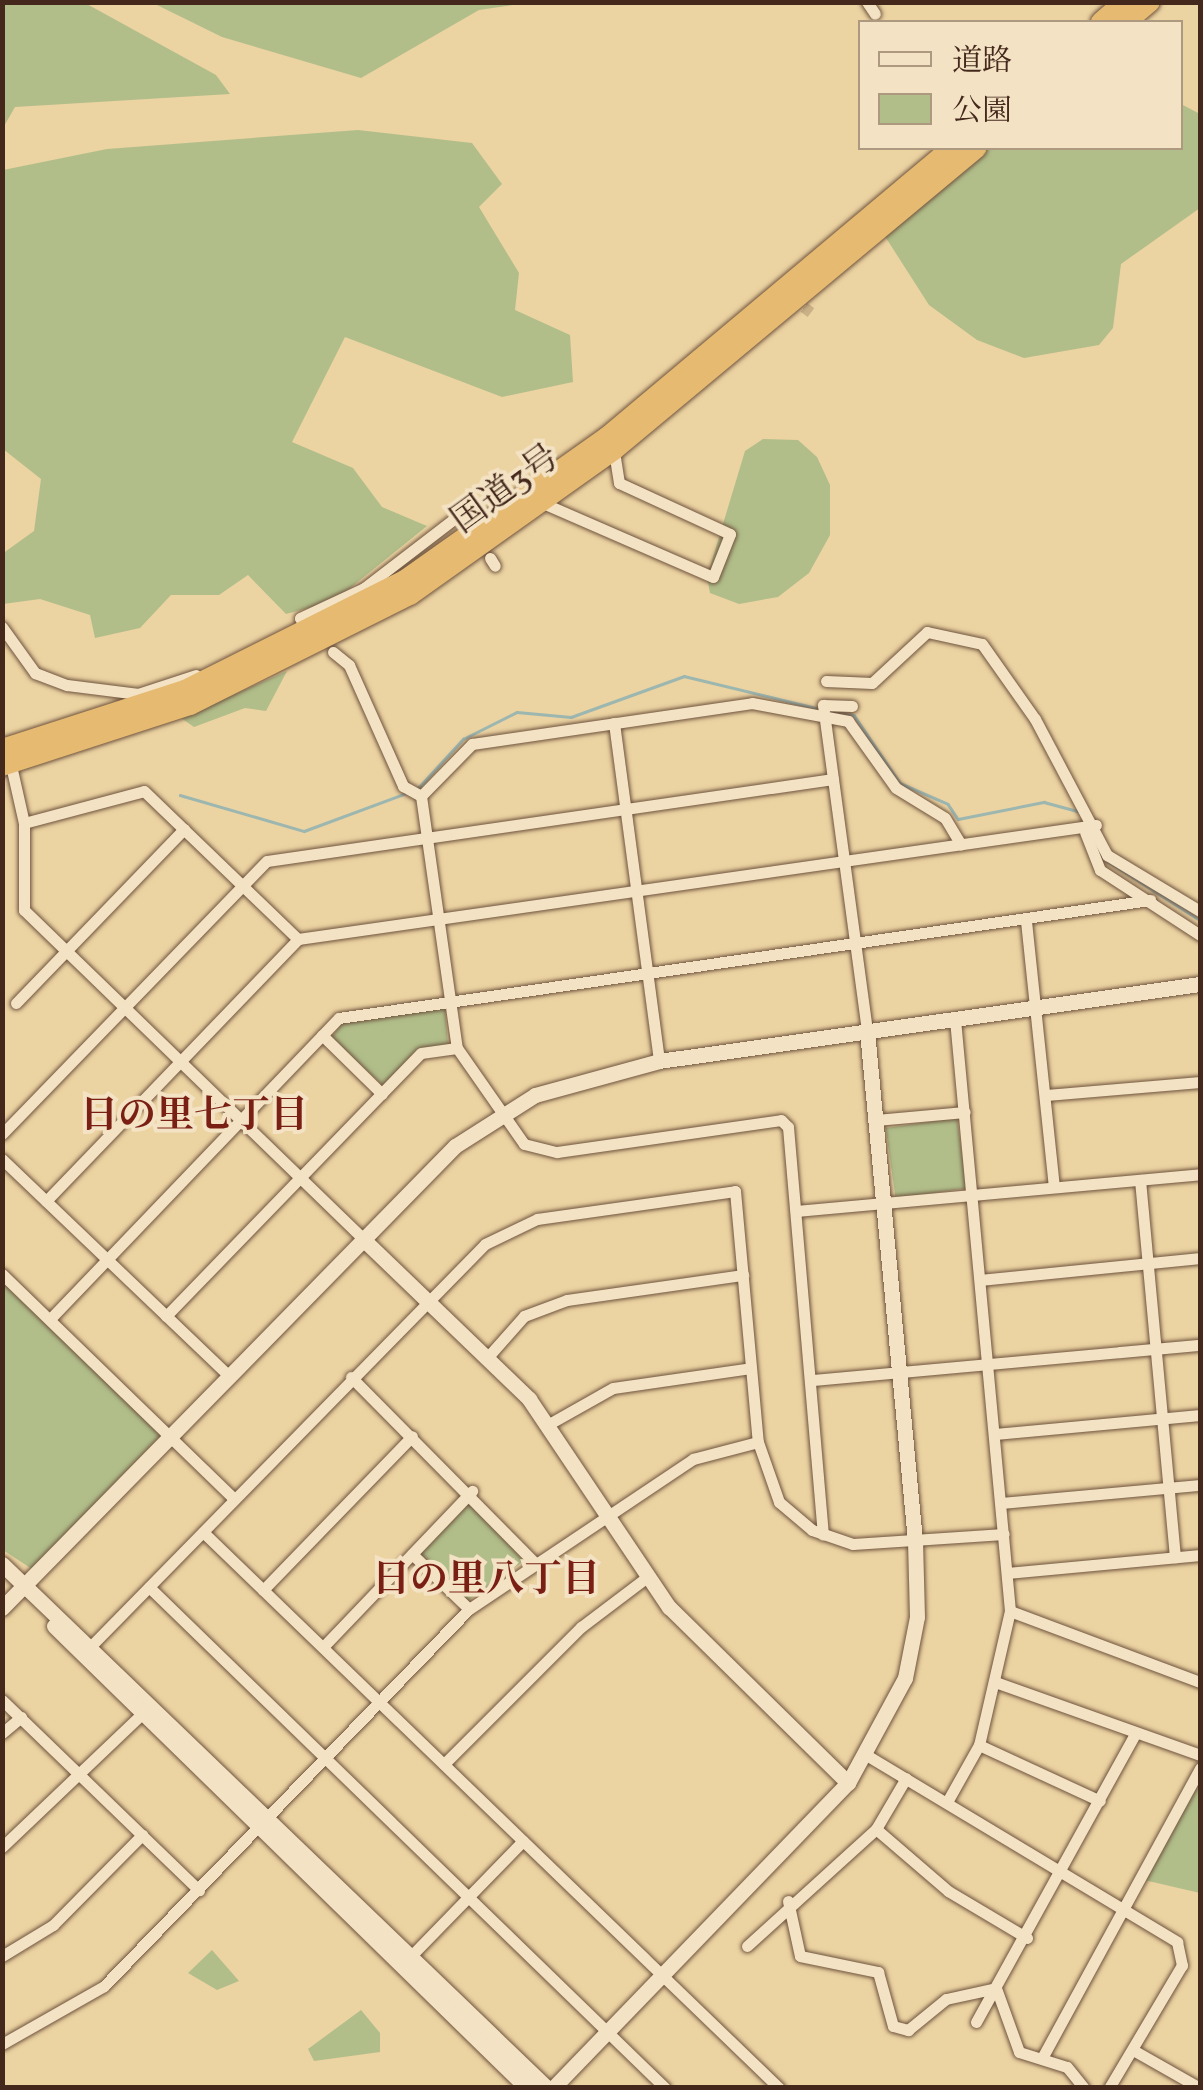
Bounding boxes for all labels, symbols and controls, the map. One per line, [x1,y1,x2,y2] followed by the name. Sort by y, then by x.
[858,20,1183,150] legend
[952,41,1012,83] text: 道路
[952,91,1012,133] text: 公園
[444,437,568,543] street label: 国道3号
[80,1095,308,1141] district label: 日の里七丁目
[372,1559,600,1605] district label: 日の里八丁目

